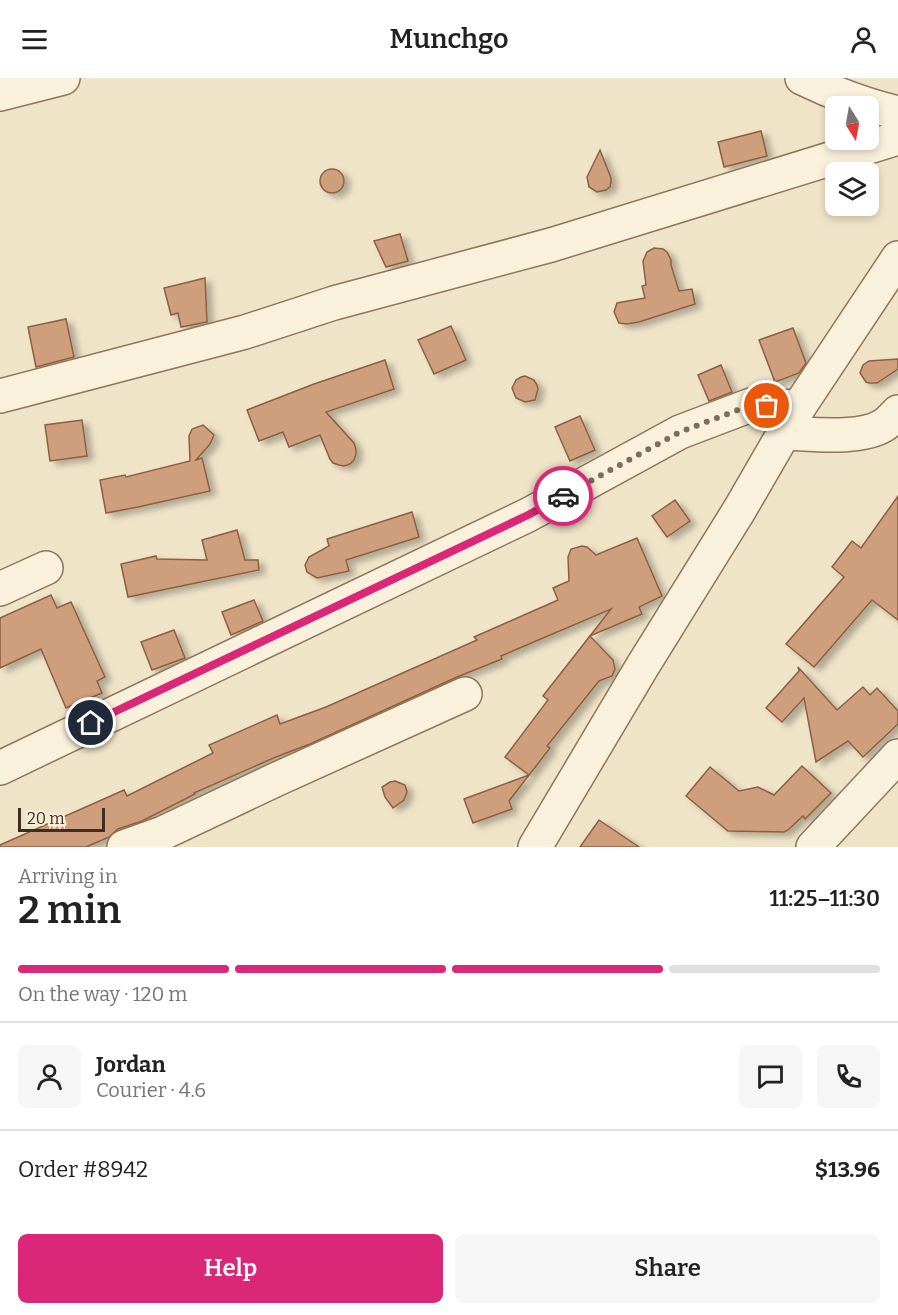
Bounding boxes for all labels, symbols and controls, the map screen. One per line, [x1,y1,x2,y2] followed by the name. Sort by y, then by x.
[18,23,51,56] icon: menu
[389,23,509,55] text: Munchgo
[847,23,880,56] icon: person
[825,96,879,150] north arrow
[825,96,879,216] map controls
[825,162,879,216] button: layers
[741,380,792,431] pin
[750,389,783,422] icon: bag
[533,466,593,526] courier
[547,480,580,513] icon: car
[65,697,116,748] pin
[74,706,107,739] icon: home
[18,805,105,832] scale bar
[27,809,64,828] text: 20 m
[18,864,117,888] text: Arriving in
[770,885,880,912] text: 11:25–11:30
[18,887,121,933] text: 2 min
[18,982,187,1006] text: On the way · 120 m
[18,1045,81,1108] button: person
[739,1045,802,1108] button: chat
[817,1045,880,1108] button: phone
[96,1051,166,1078] text: Jordan
[96,1078,206,1102] text: Courier · 4.6
[18,1156,148,1183] text: Order #8942
[815,1156,880,1183] text: $13.96
[18,1234,443,1303] button: Help
[455,1234,880,1303] button: Share

